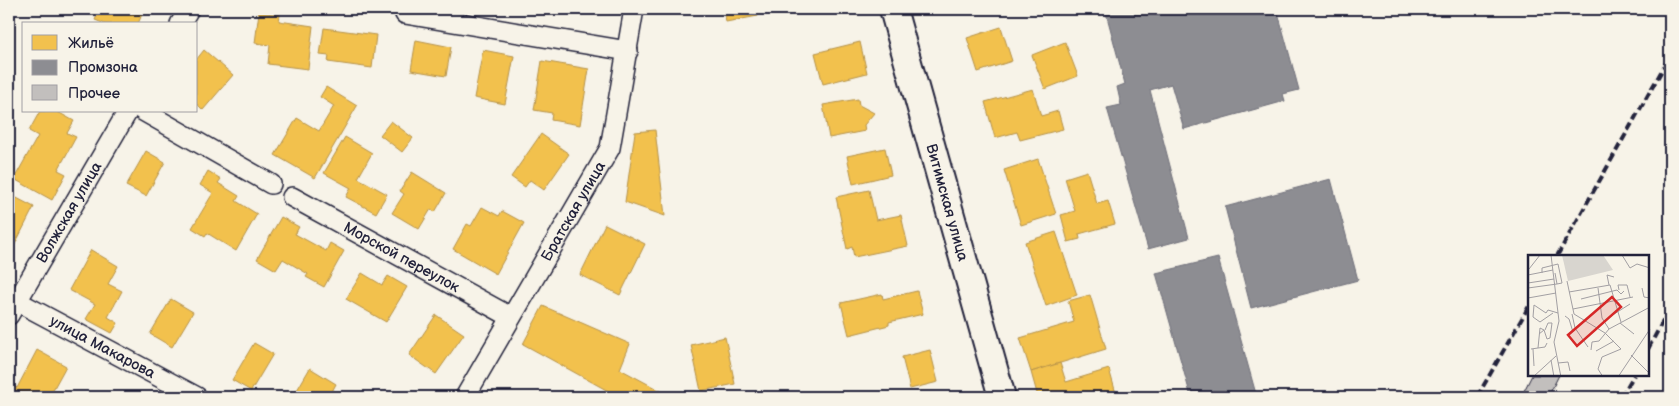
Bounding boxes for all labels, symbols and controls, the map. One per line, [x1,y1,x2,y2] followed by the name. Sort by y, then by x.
[22,22,198,112] legend
[68,34,114,53] text: Жильё
[68,58,138,77] text: Промзона
[68,84,120,103] text: Прочее
[922,142,973,263] street label: Витимская улица
[32,158,106,266] street label: Волжская улица
[537,158,610,265] street label: Братская улица
[340,218,463,297] street label: Морской переулок
[1528,255,1649,376] inset map
[47,311,159,383] street label: улица Макарова

